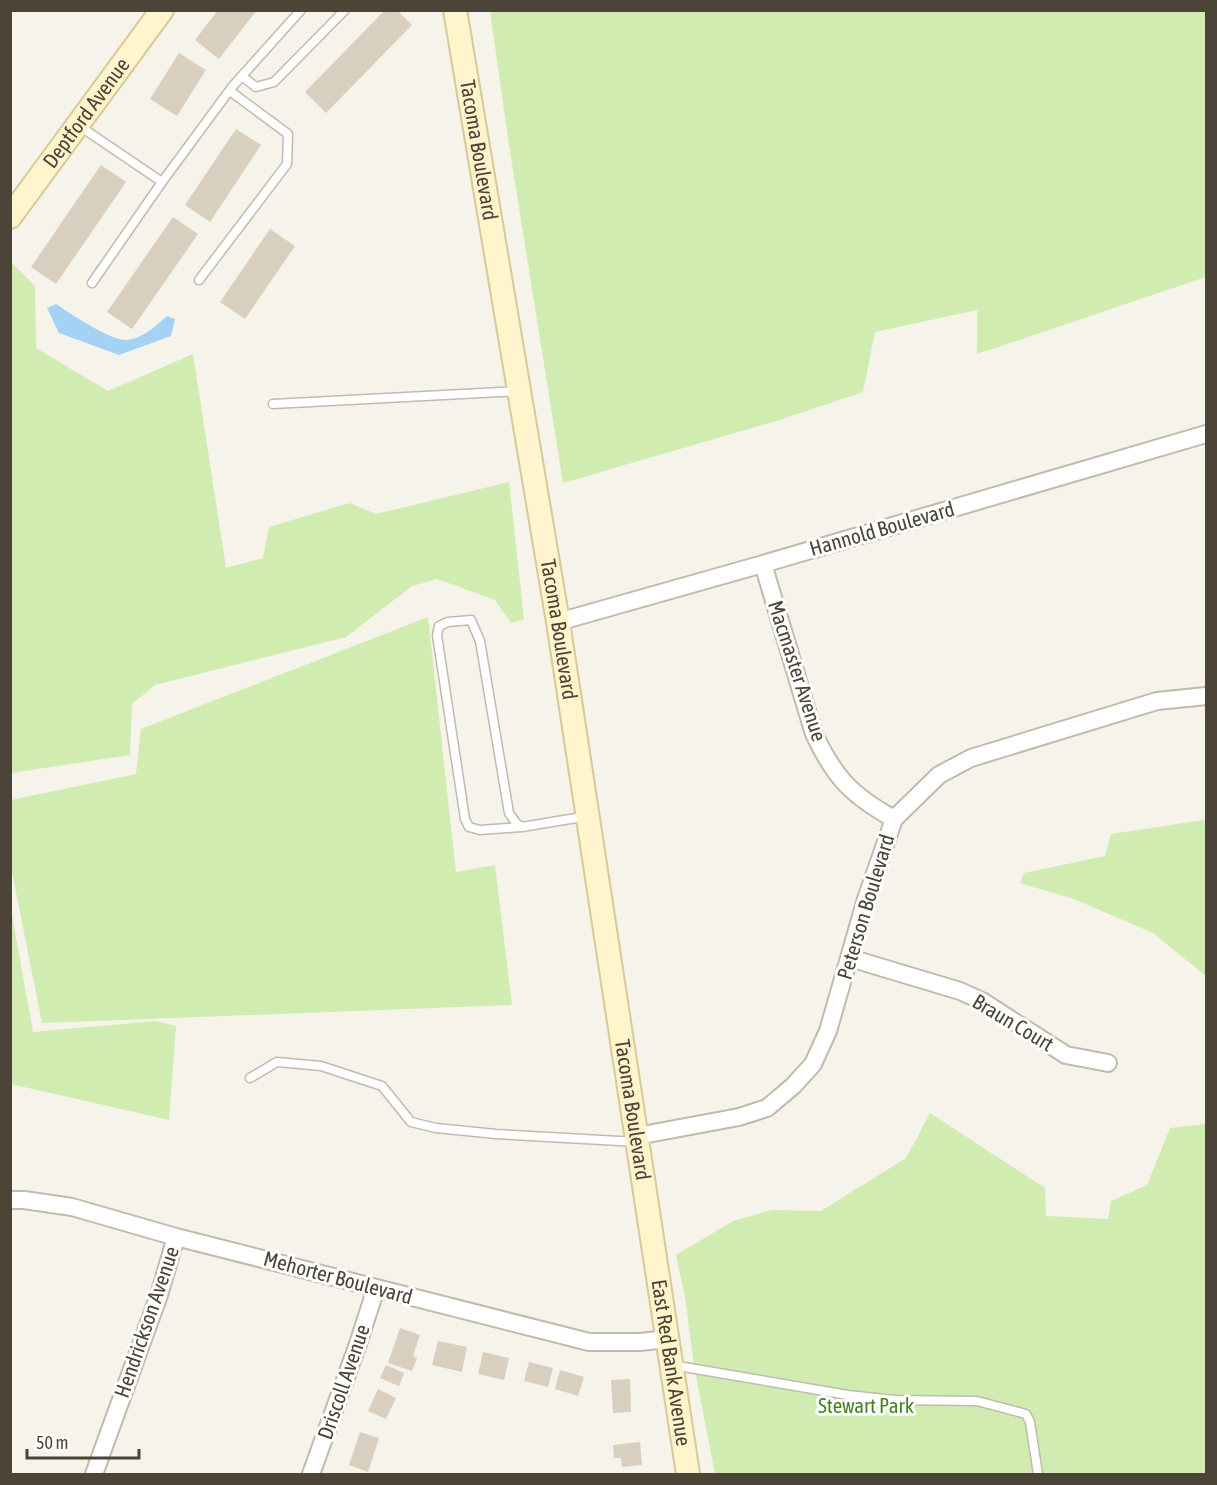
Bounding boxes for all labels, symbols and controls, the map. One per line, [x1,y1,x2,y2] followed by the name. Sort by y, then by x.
[37,53,134,172] street label: Deptford Avenue
[456,78,503,222] street label: Tacoma Boulevard
[807,496,957,560] street label: Hannold Boulevard
[537,557,583,701] street label: Tacoma Boulevard
[764,597,832,744] street label: Macmaster Avenue
[832,831,899,982] street label: Peterson Boulevard
[969,989,1058,1056] street label: Braun Court
[611,1038,656,1182] street label: Tacoma Boulevard
[109,1243,183,1400] street label: Hendrickson Avenue
[261,1246,415,1308] street label: Mehorter Boulevard
[647,1278,697,1448] street label: East Red Bank Avenue
[312,1321,374,1442] street label: Driscoll Avenue
[818,1393,914,1417] park label: Stewart Park
[27,1422,140,1460] scale bar
[36,1432,68,1453] text: 50 m

